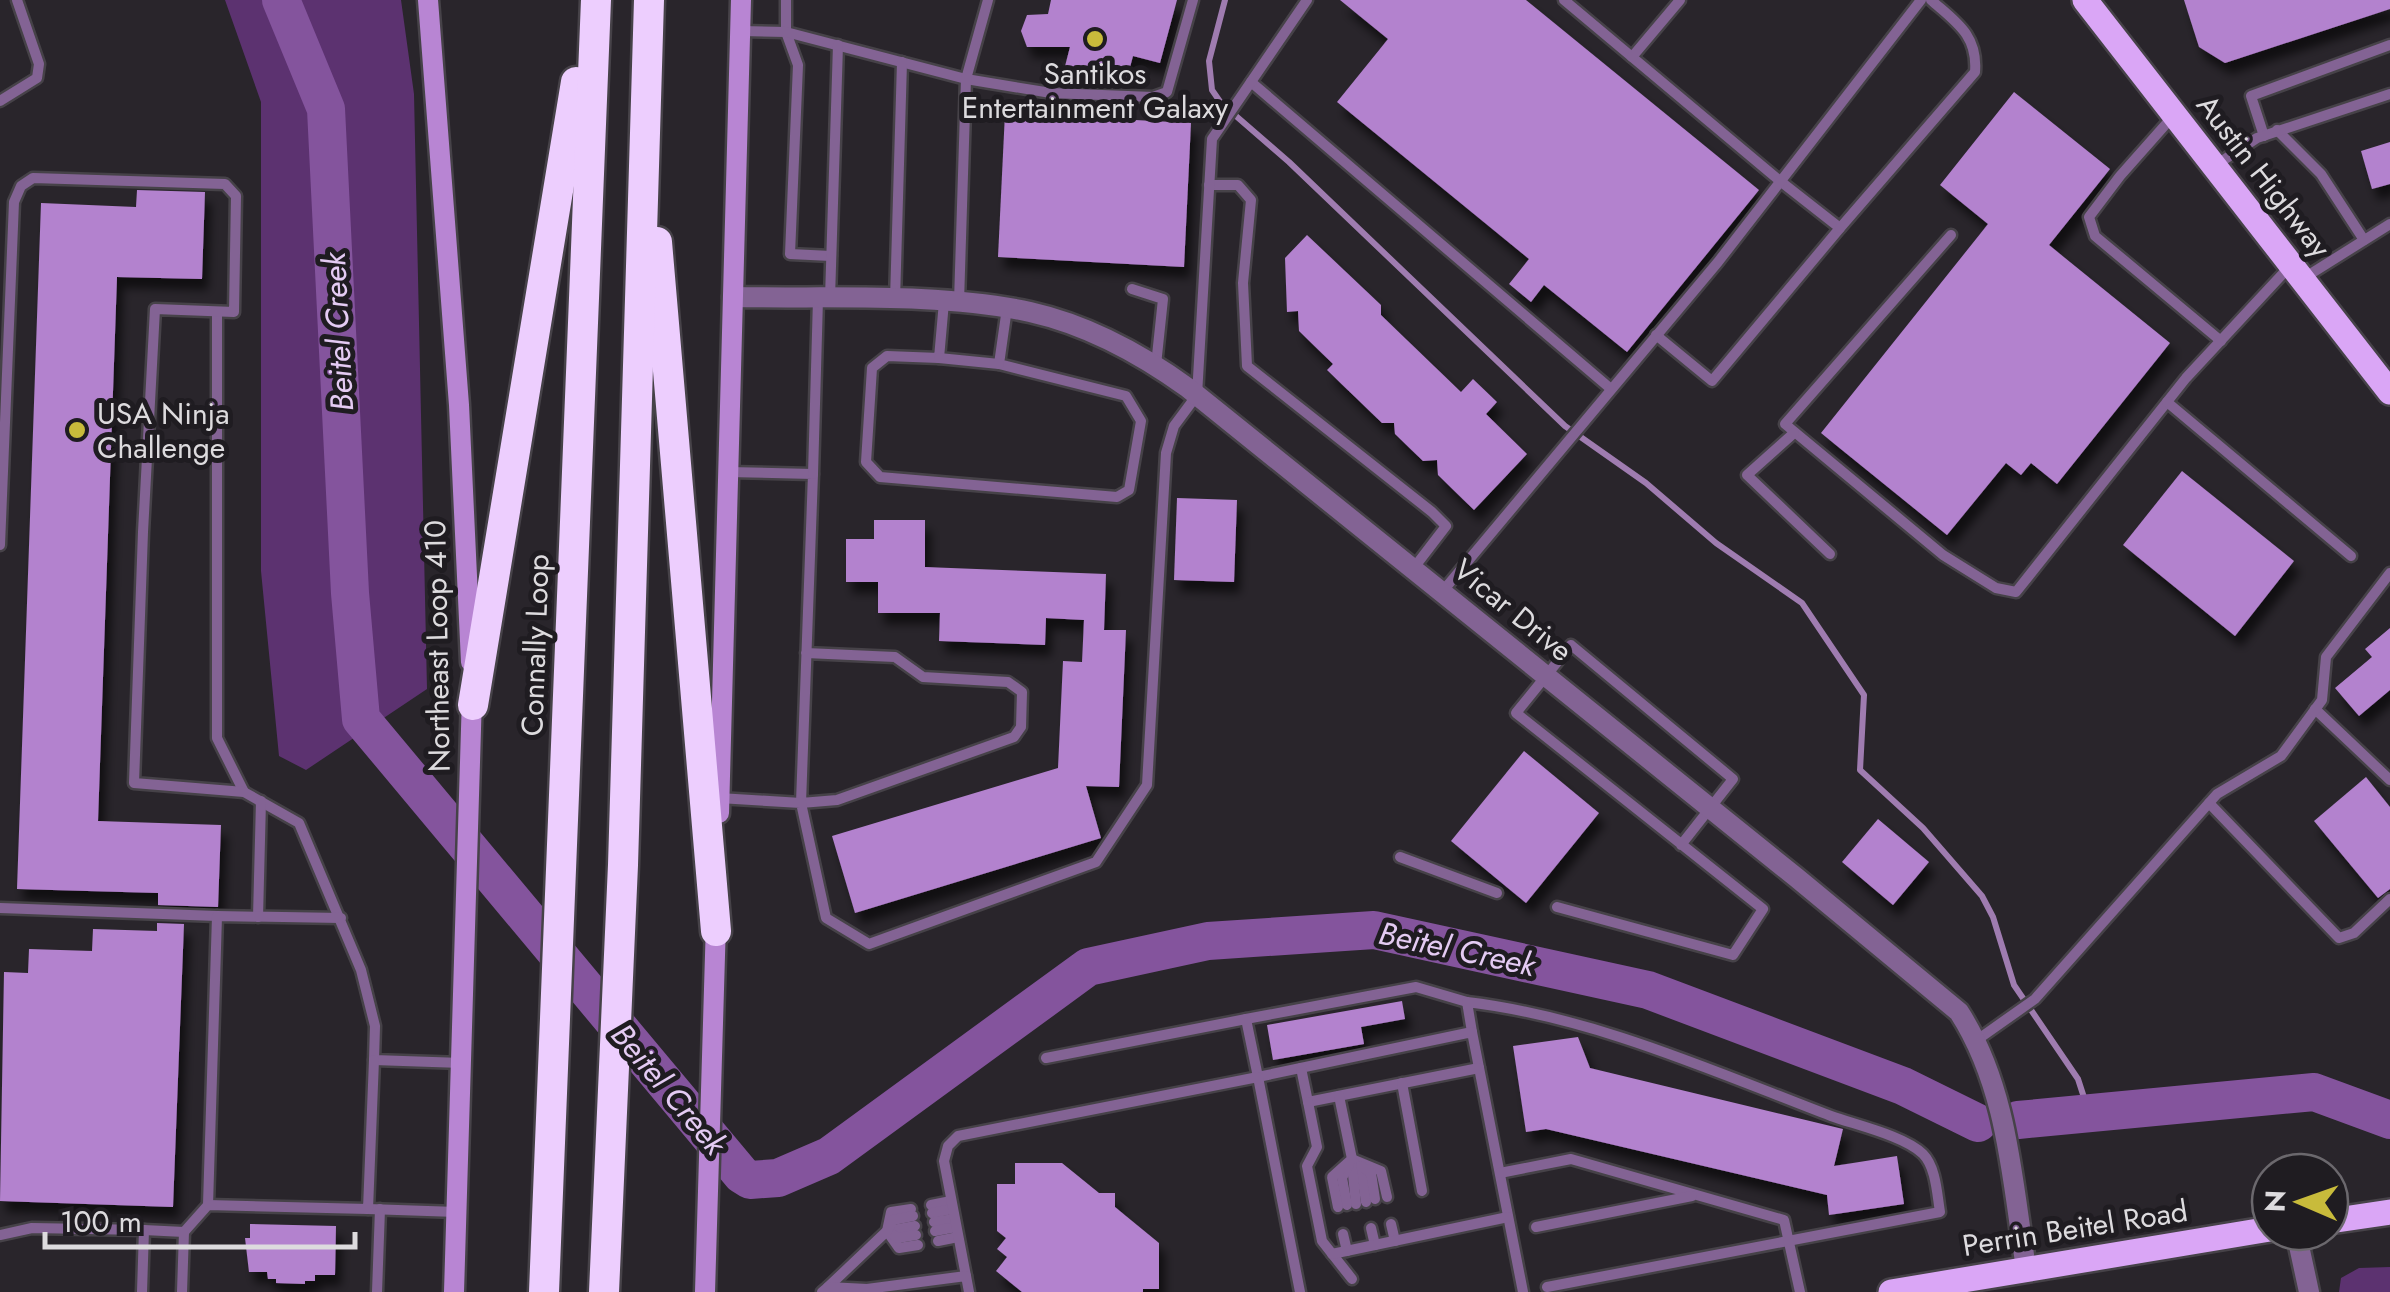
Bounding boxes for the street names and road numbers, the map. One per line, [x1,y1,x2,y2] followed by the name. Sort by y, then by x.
[2187,85,2342,267] street label: Austin Highway
[413,519,461,773] street label: Northeast Loop 410
[1444,548,1582,672] street label: Vicar Drive
[510,553,560,737] street label: Connally Loop
[1959,1189,2191,1267] street label: Perrin Beitel Road

